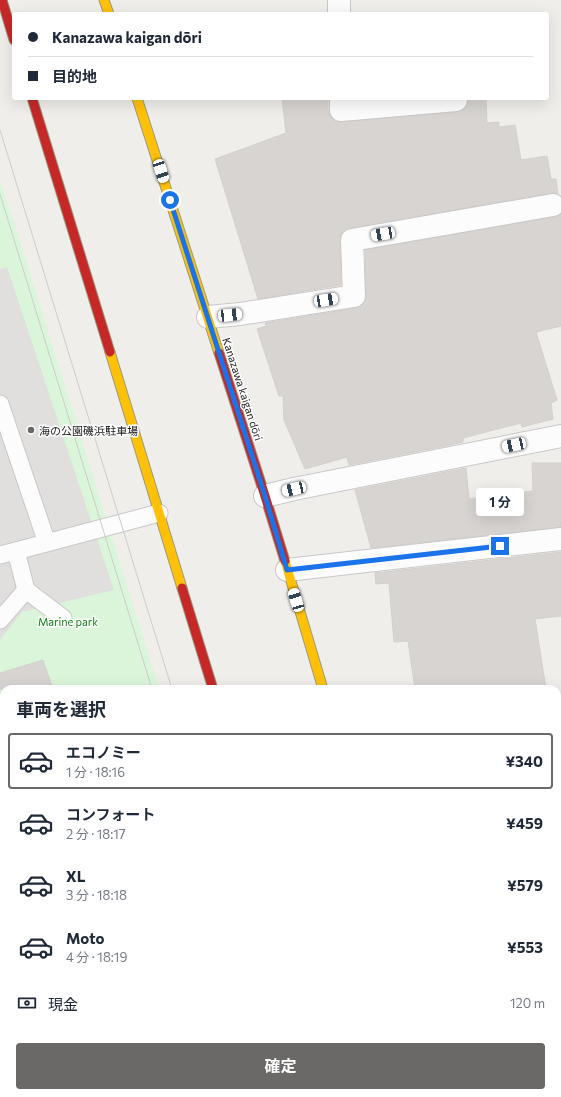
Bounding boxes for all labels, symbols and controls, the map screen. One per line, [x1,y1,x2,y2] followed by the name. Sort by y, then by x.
[52,28,202,46] text: Kanazawa kaigan dōri
[52,67,97,85] text: 目的地
[152,158,170,184] car
[161,191,179,209] route start
[370,226,396,242] car
[313,292,339,308] car
[217,308,243,322] car
[220,336,266,442] street label: Kanazawa kaigan dōri
[39,424,138,437] place label: 海の公園磯浜駐車場
[26,425,36,435] marker: 海の公園磯浜駐車場
[501,437,527,453] car
[281,480,307,498] car
[476,488,524,516] callout: 1 分
[489,494,511,510] text: 1 分
[491,537,509,555] route end
[287,587,305,613] car
[38,615,98,628] park label: Marine park
[16,698,106,720] text: 車両を選択
[18,743,54,779] icon: car
[66,743,141,761] text: エコノミー
[505,752,543,770] text: ¥340
[66,764,125,780] text: 1 分 · 18:16
[18,805,54,841] icon: car
[66,805,156,823] text: コンフォート
[506,814,543,832] text: ¥459
[66,826,126,842] text: 2 分 · 18:17
[18,867,54,903] icon: car
[66,867,85,885] text: XL
[507,876,543,894] text: ¥579
[66,887,127,903] text: 3 分 · 18:18
[18,929,54,965] icon: car
[66,929,105,947] text: Moto
[507,938,543,956] text: ¥553
[66,949,127,965] text: 4 分 · 18:19
[16,992,38,1014] icon: cash
[48,995,78,1013] text: 現金
[510,995,545,1011] text: 120 m
[16,1043,545,1089] button: 確定

